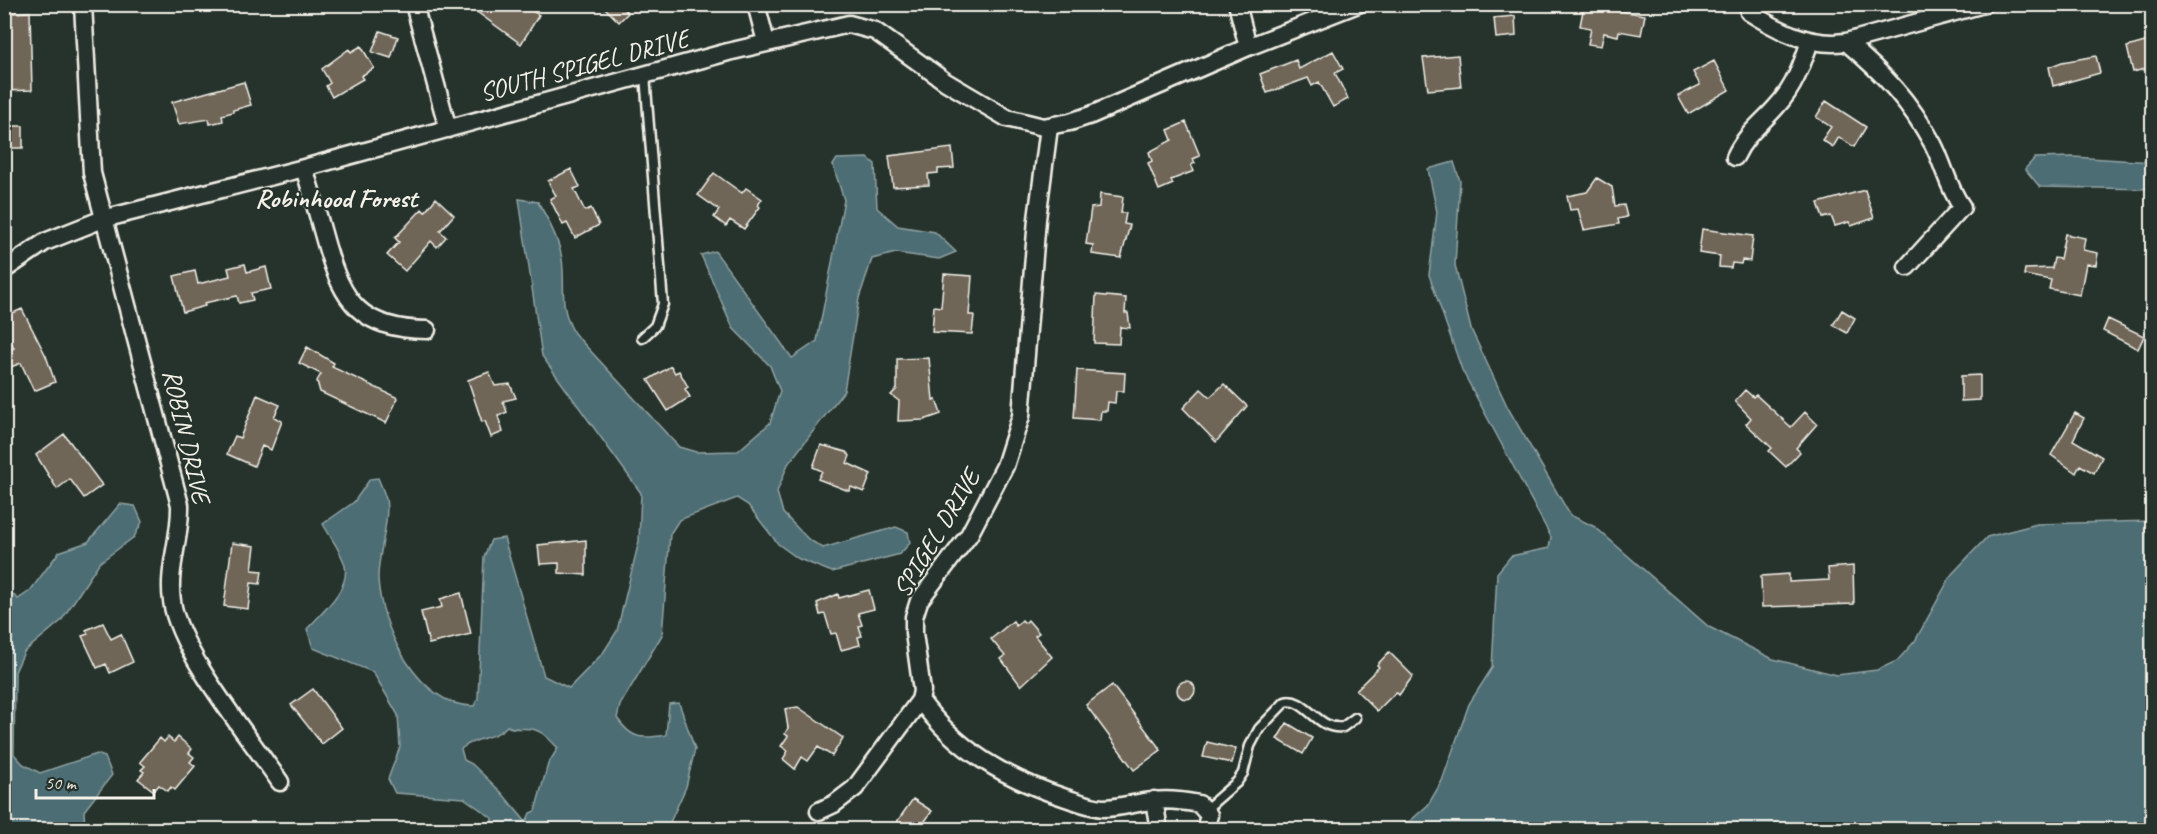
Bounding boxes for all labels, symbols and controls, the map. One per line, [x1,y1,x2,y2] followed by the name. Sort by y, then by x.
[476,21,696,109] street label: SOUTH SPIGEL DRIVE
[255,181,420,215] district label: Robinhood Forest
[155,366,219,509] street label: ROBIN DRIVE
[885,461,989,603] street label: SPIGEL DRIVE
[36,762,154,800] scale bar
[45,772,78,794] text: 50 m

